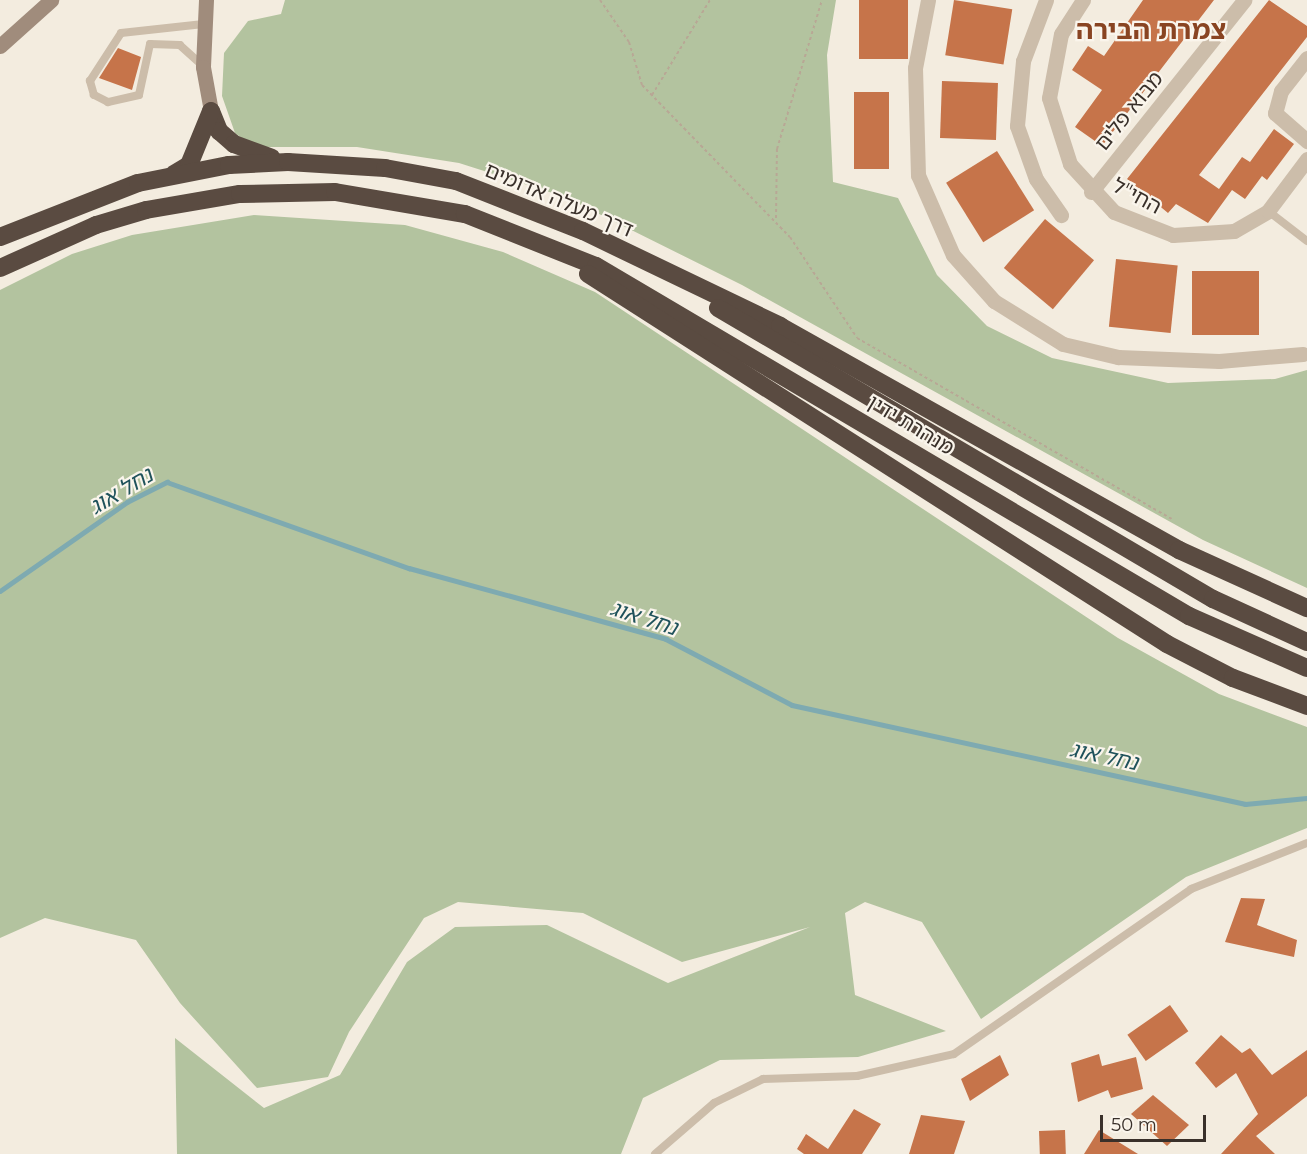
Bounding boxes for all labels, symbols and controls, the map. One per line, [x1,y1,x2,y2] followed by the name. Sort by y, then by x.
[1076,14,1226,46] district label: צמרת הבירה
[1090,66,1168,156] street label: מבוא פלים
[481,157,637,243] street label: דרך מעלה אדומים
[1108,173,1166,219] street label: החי"ל
[863,389,959,461] street label: מנהרת ידין
[85,462,157,520] water label: נחל אוג
[607,595,681,641] water label: נחל אוג
[1068,736,1140,776] water label: נחל אוג
[1103,1103,1210,1141] scale bar
[1111,1114,1157,1136] text: 50 m

